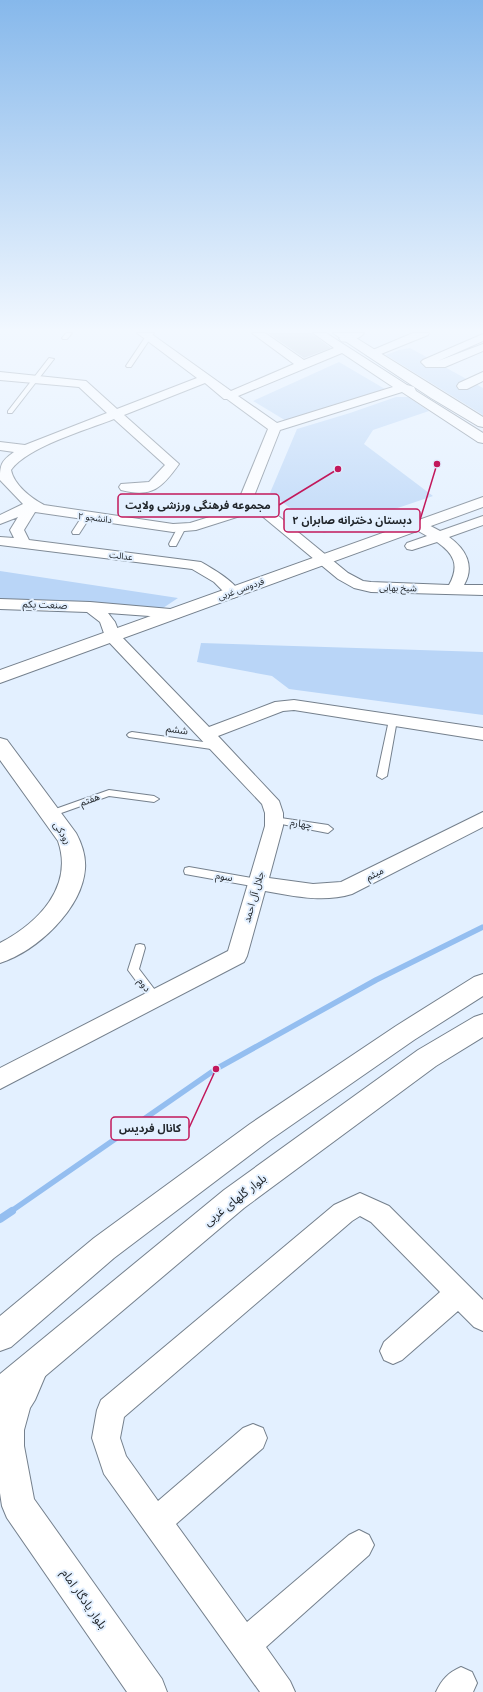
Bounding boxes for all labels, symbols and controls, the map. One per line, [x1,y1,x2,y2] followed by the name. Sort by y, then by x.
[118,494,279,517] callout: مجموعه فرهنگی ورزشی ولایت
[125,498,271,513] text: مجموعه فرهنگی ورزشی ولایت
[284,509,420,532] callout: دبستان دخترانه صابران ۲
[77,510,113,526] street label: دانشجو ۲
[292,513,412,528] text: دبستان دخترانه صابران ۲
[109,549,134,563] street label: عدالت
[216,575,266,603] street label: فردوسی غربی
[379,582,417,595] street label: شیخ بهایی
[22,597,68,613] street label: صنعت یکم
[165,722,189,738] street label: ششم
[78,790,102,810] street label: هفتم
[289,815,313,834] street label: چهارم
[50,819,75,847] street label: رودکی
[364,864,386,884] street label: میثم
[214,869,234,886] street label: سوم
[240,870,268,924] street label: جلال آل احمد
[133,975,154,996] street label: دوم
[111,1117,189,1140] callout: کانال فردیس
[119,1121,182,1136] text: کانال فردیس
[200,1170,270,1230] street label: بلوار گلهای غربی
[57,1566,111,1633] street label: بلوار یادگار امام

